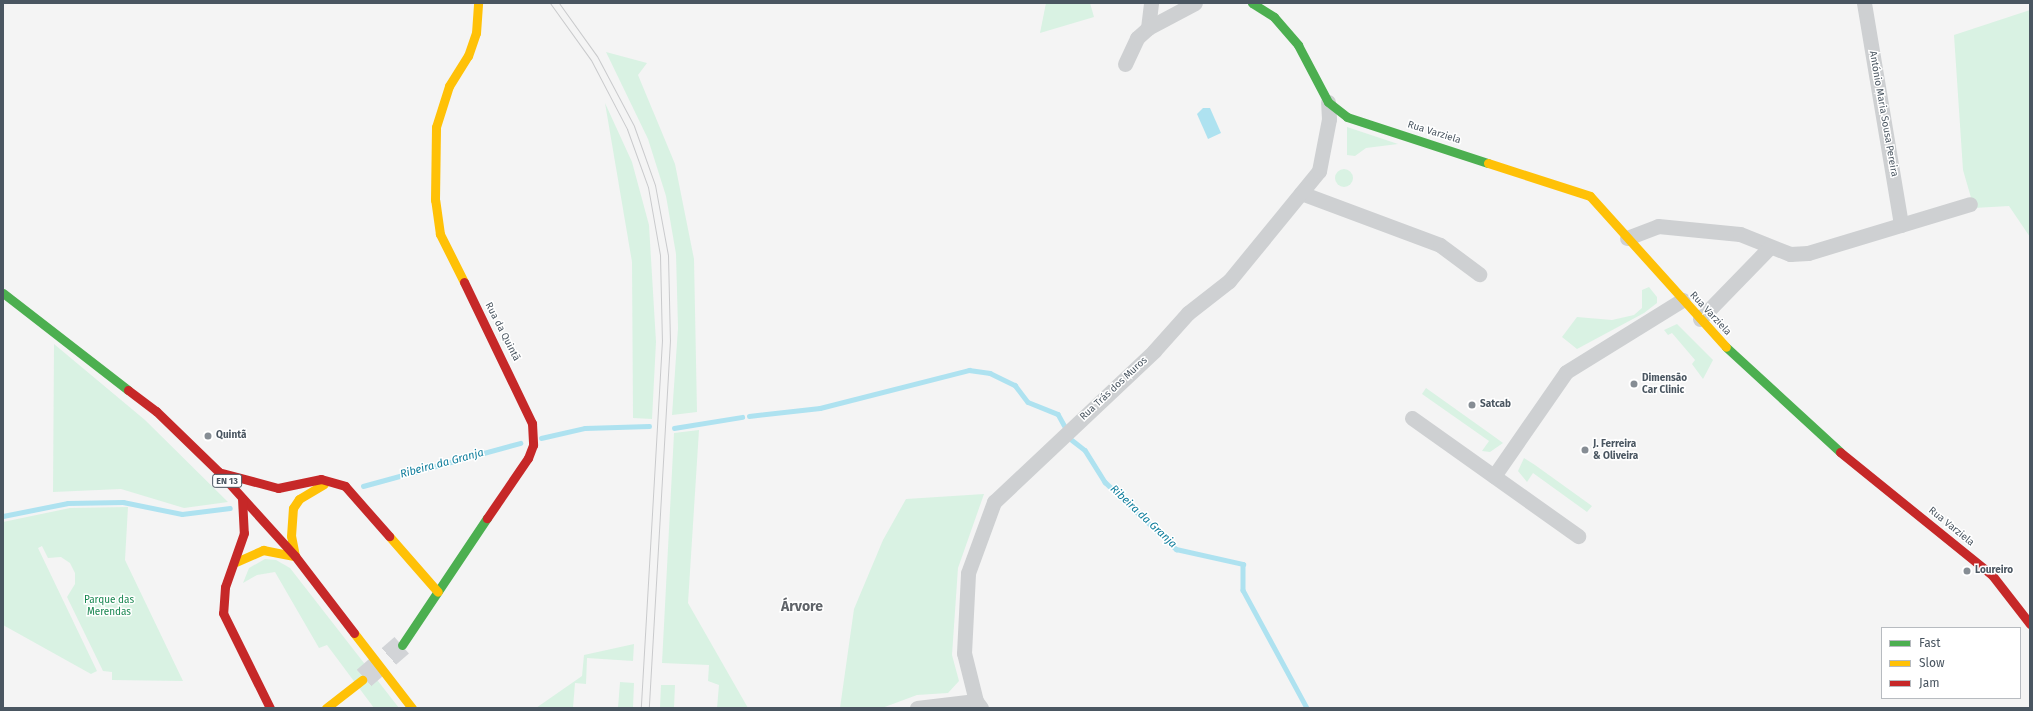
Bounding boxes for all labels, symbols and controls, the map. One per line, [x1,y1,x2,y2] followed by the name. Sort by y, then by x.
[1866,50,1900,178] street label: António Maria Sousa Pereira
[1406,119,1462,147] street label: Rua Varziela
[1687,290,1733,338] street label: Rua Varziela
[482,301,522,363] street label: Rua da Quintã
[1078,355,1150,423] street label: Rua Trás dos Muros
[1642,372,1687,396] place label: Dimensão Car Clinic
[1629,379,1639,389] marker: Dimensão Car Clinic
[1480,399,1511,411] place label: Satcab
[1467,400,1477,410] marker: Satcab
[216,430,246,442] place label: Quintã
[203,431,213,441] marker: Quintã
[1593,438,1638,462] place label: J. Ferreira & Oliveira
[1580,445,1590,455] marker: J. Ferreira & Oliveira
[399,446,485,482] water label: Ribeira da Granja
[212,474,242,488] road number: EN 13
[1107,483,1179,551] water label: Ribeira da Granja
[1926,505,1976,549] street label: Rua Varziela
[1975,565,2013,577] place label: Loureiro
[1962,566,1972,576] marker: Loureiro
[84,594,134,618] park label: Parque das Merendas
[781,599,823,615] district label: Árvore
[1881,627,2021,699] legend
[1919,636,1941,650] text: Fast
[1919,656,1945,670] text: Slow
[1919,676,1939,690] text: Jam

